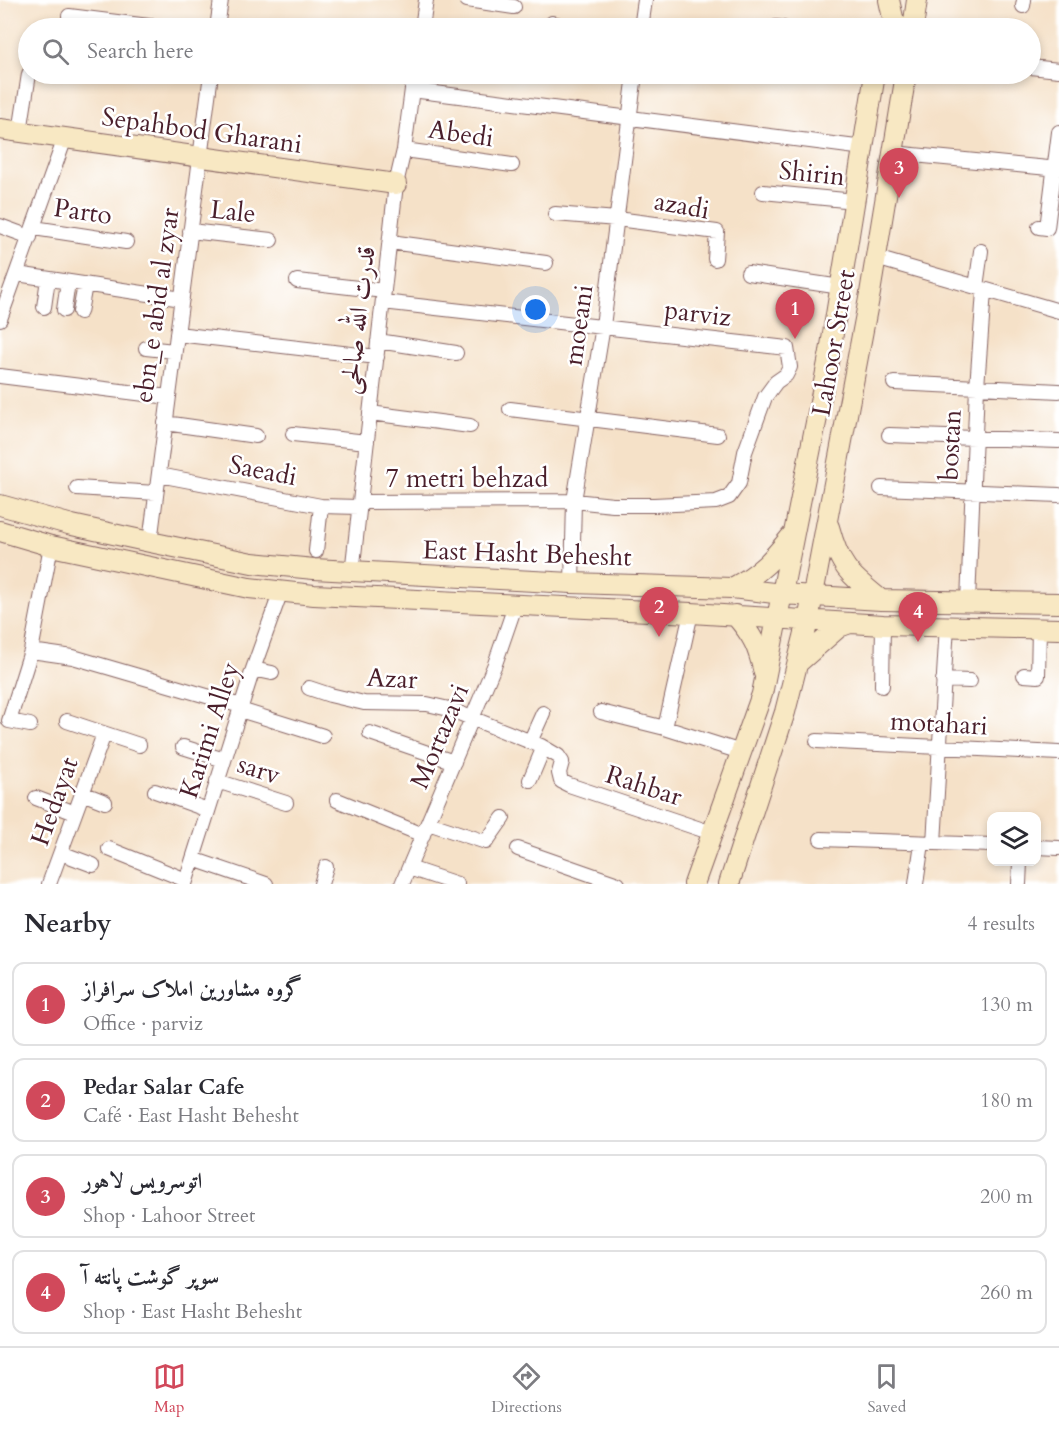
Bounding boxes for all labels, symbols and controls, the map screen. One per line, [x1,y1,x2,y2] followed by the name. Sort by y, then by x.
[18,18,1041,84] search box
[39,35,72,68] icon: search
[87,36,194,66] text: Search here
[100,99,304,162] street label: Sepahbod Gharani
[426,112,496,155] street label: Abedi
[880,148,918,198] pin: 3
[777,153,847,194] street label: Shirin
[652,183,712,228] street label: azadi
[52,190,114,233] street label: Parto
[209,192,257,231] street label: Lale
[125,205,188,405] street label: ebn_e abid al zyar
[328,244,384,396] street label: قدرت الله صالحی
[803,267,864,419] street label: Lahoor Street
[556,282,601,368] street label: moeani
[776,290,814,339] pin: 1
[663,292,734,335] street label: parviz
[521,295,550,324] your location
[931,408,970,481] street label: bostan
[226,447,300,494] street label: Saeadi
[386,461,549,496] street label: 7 metri behzad
[422,532,632,575] street label: East Hasht Behesht
[640,588,678,637] pin: 2
[898,592,938,642] pin: 4
[171,657,248,803] street label: Karimi Alley
[366,660,419,697] street label: Azar
[402,678,477,794] street label: Mortazavi
[889,703,989,744] street label: motahari
[233,746,285,793] street label: sarv
[22,752,87,850] street label: Hedayat
[601,757,687,814] street label: Rahbar
[987,812,1041,866] map controls
[987,812,1041,866] button: layers
[24,906,112,941] text: Nearby
[967,910,1035,937] text: 4 results
[83,974,302,1004] text: گروه مشاورین املاک سرافراز
[40,991,51,1018] text: 1
[980,991,1033,1018] text: 130 m
[83,1010,203,1037] text: Office · parviz
[83,1072,245,1102] text: Pedar Salar Cafe
[40,1087,51,1114] text: 2
[980,1087,1033,1114] text: 180 m
[83,1102,299,1129] text: Café · East Hasht Behesht
[83,1166,202,1196] text: اتوسرویس لاهور
[40,1183,51,1210] text: 3
[980,1183,1033,1210] text: 200 m
[83,1202,255,1229] text: Shop · Lahoor Street
[83,1262,219,1292] text: سوپر گوشت پانته آ
[40,1279,51,1306] text: 4
[980,1279,1033,1306] text: 260 m
[83,1298,302,1325] text: Shop · East Hasht Behesht
[153,1360,186,1418] tab: Map
[491,1360,562,1418] tab: Directions
[867,1360,906,1418] tab: Saved

